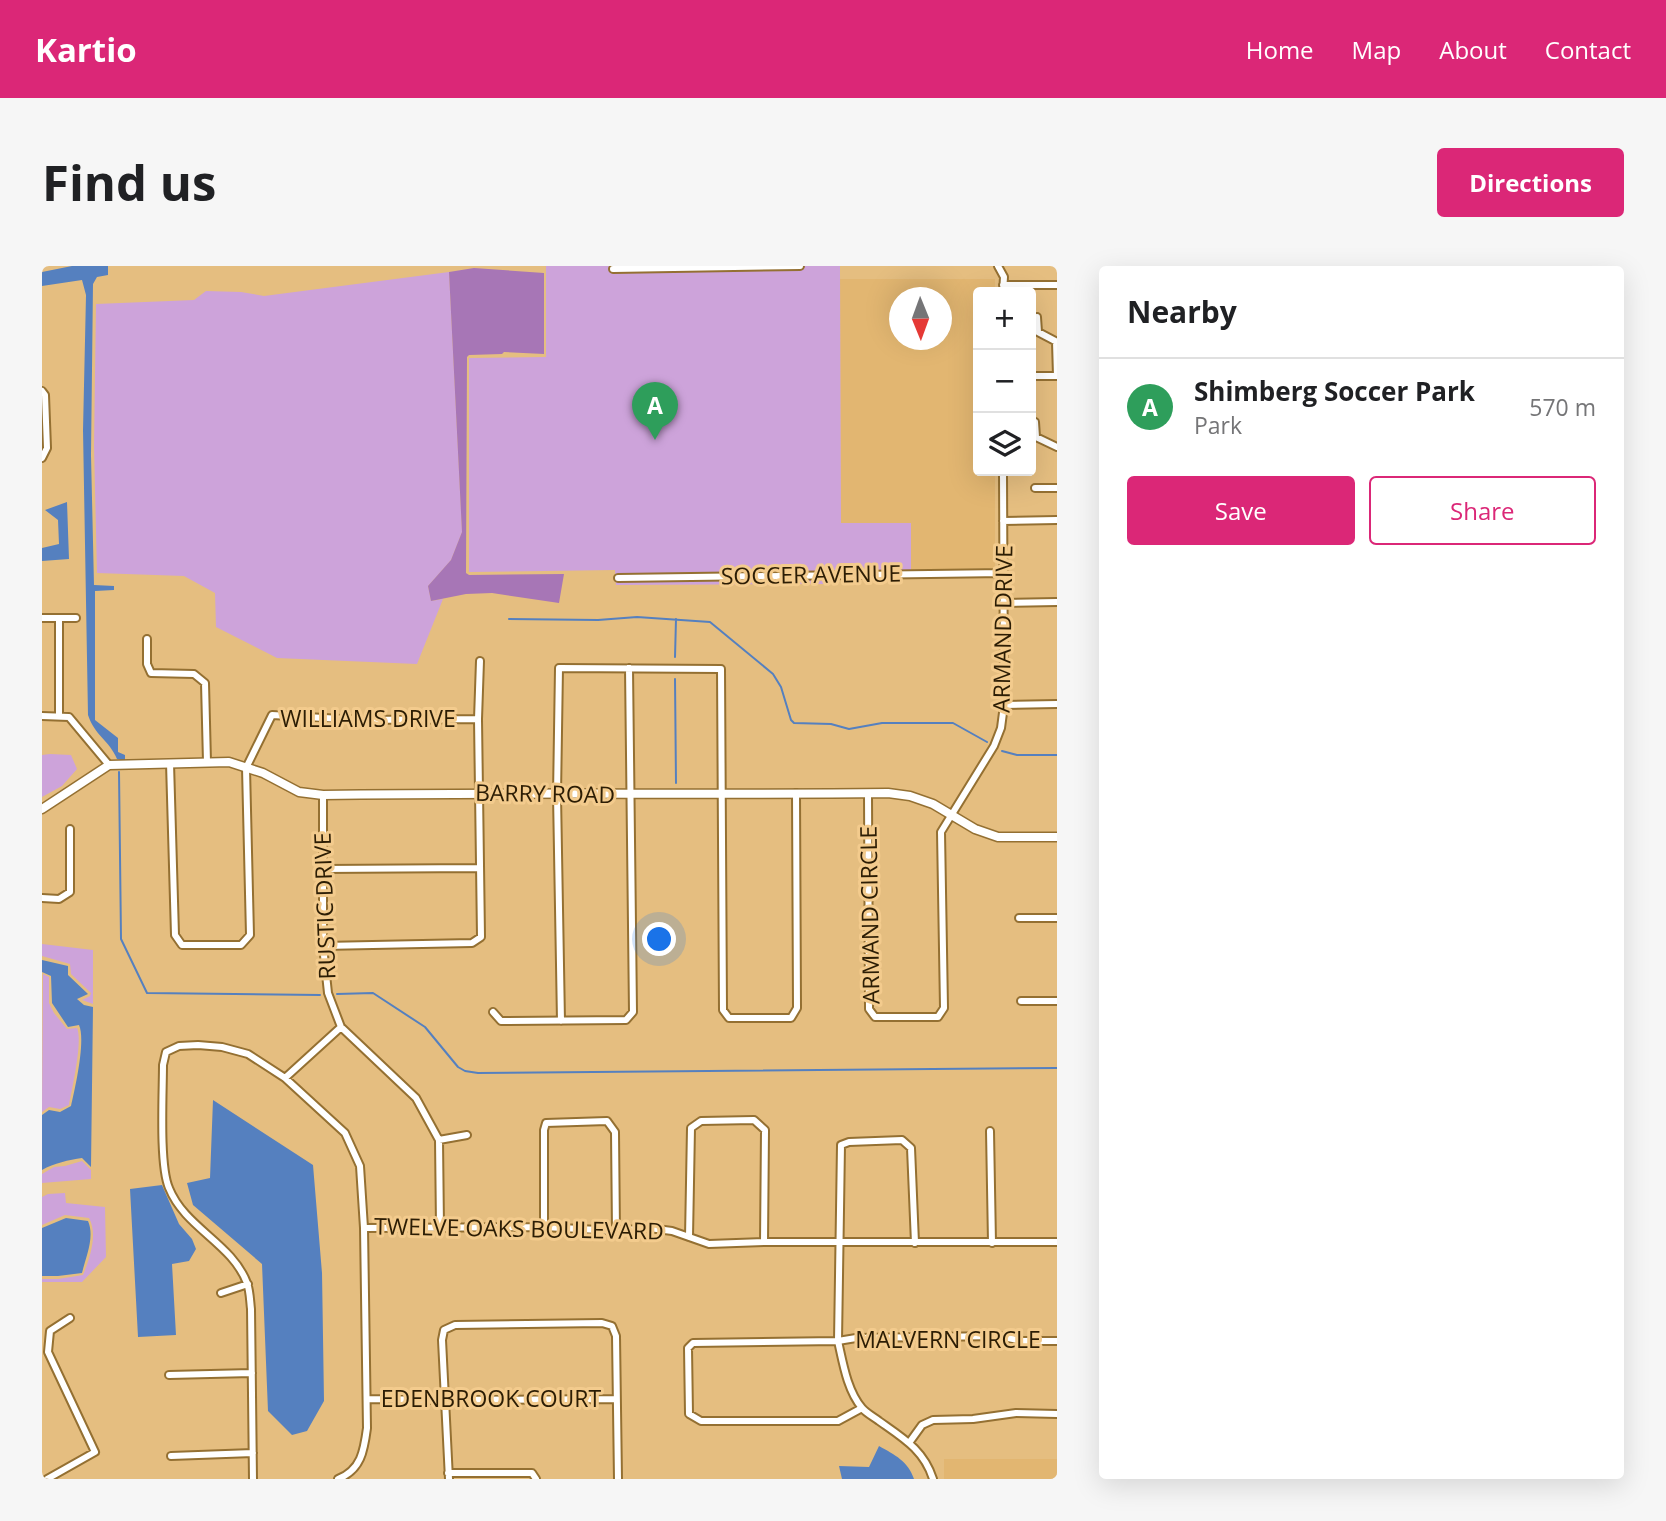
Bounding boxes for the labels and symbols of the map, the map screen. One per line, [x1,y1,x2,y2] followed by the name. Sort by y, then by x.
[889,287,952,350] north arrow
[632,382,678,440] pin: A
[985,545,1019,713] street label: ARMAND DRIVE
[721,556,901,592] street label: SOCCER AVENUE
[280,702,456,734] street label: WILLIAMS DRIVE
[475,776,615,810] street label: BARRY ROAD
[851,826,887,1004] street label: ARMAND CIRCLE
[305,832,343,980] street label: RUSTIC DRIVE
[642,922,676,956] your location
[374,1209,664,1247] street label: TWELVE OAKS BOULEVARD
[855,1323,1041,1355] street label: MALVERN CIRCLE
[381,1382,602,1414] street label: EDENBROOK COURT

